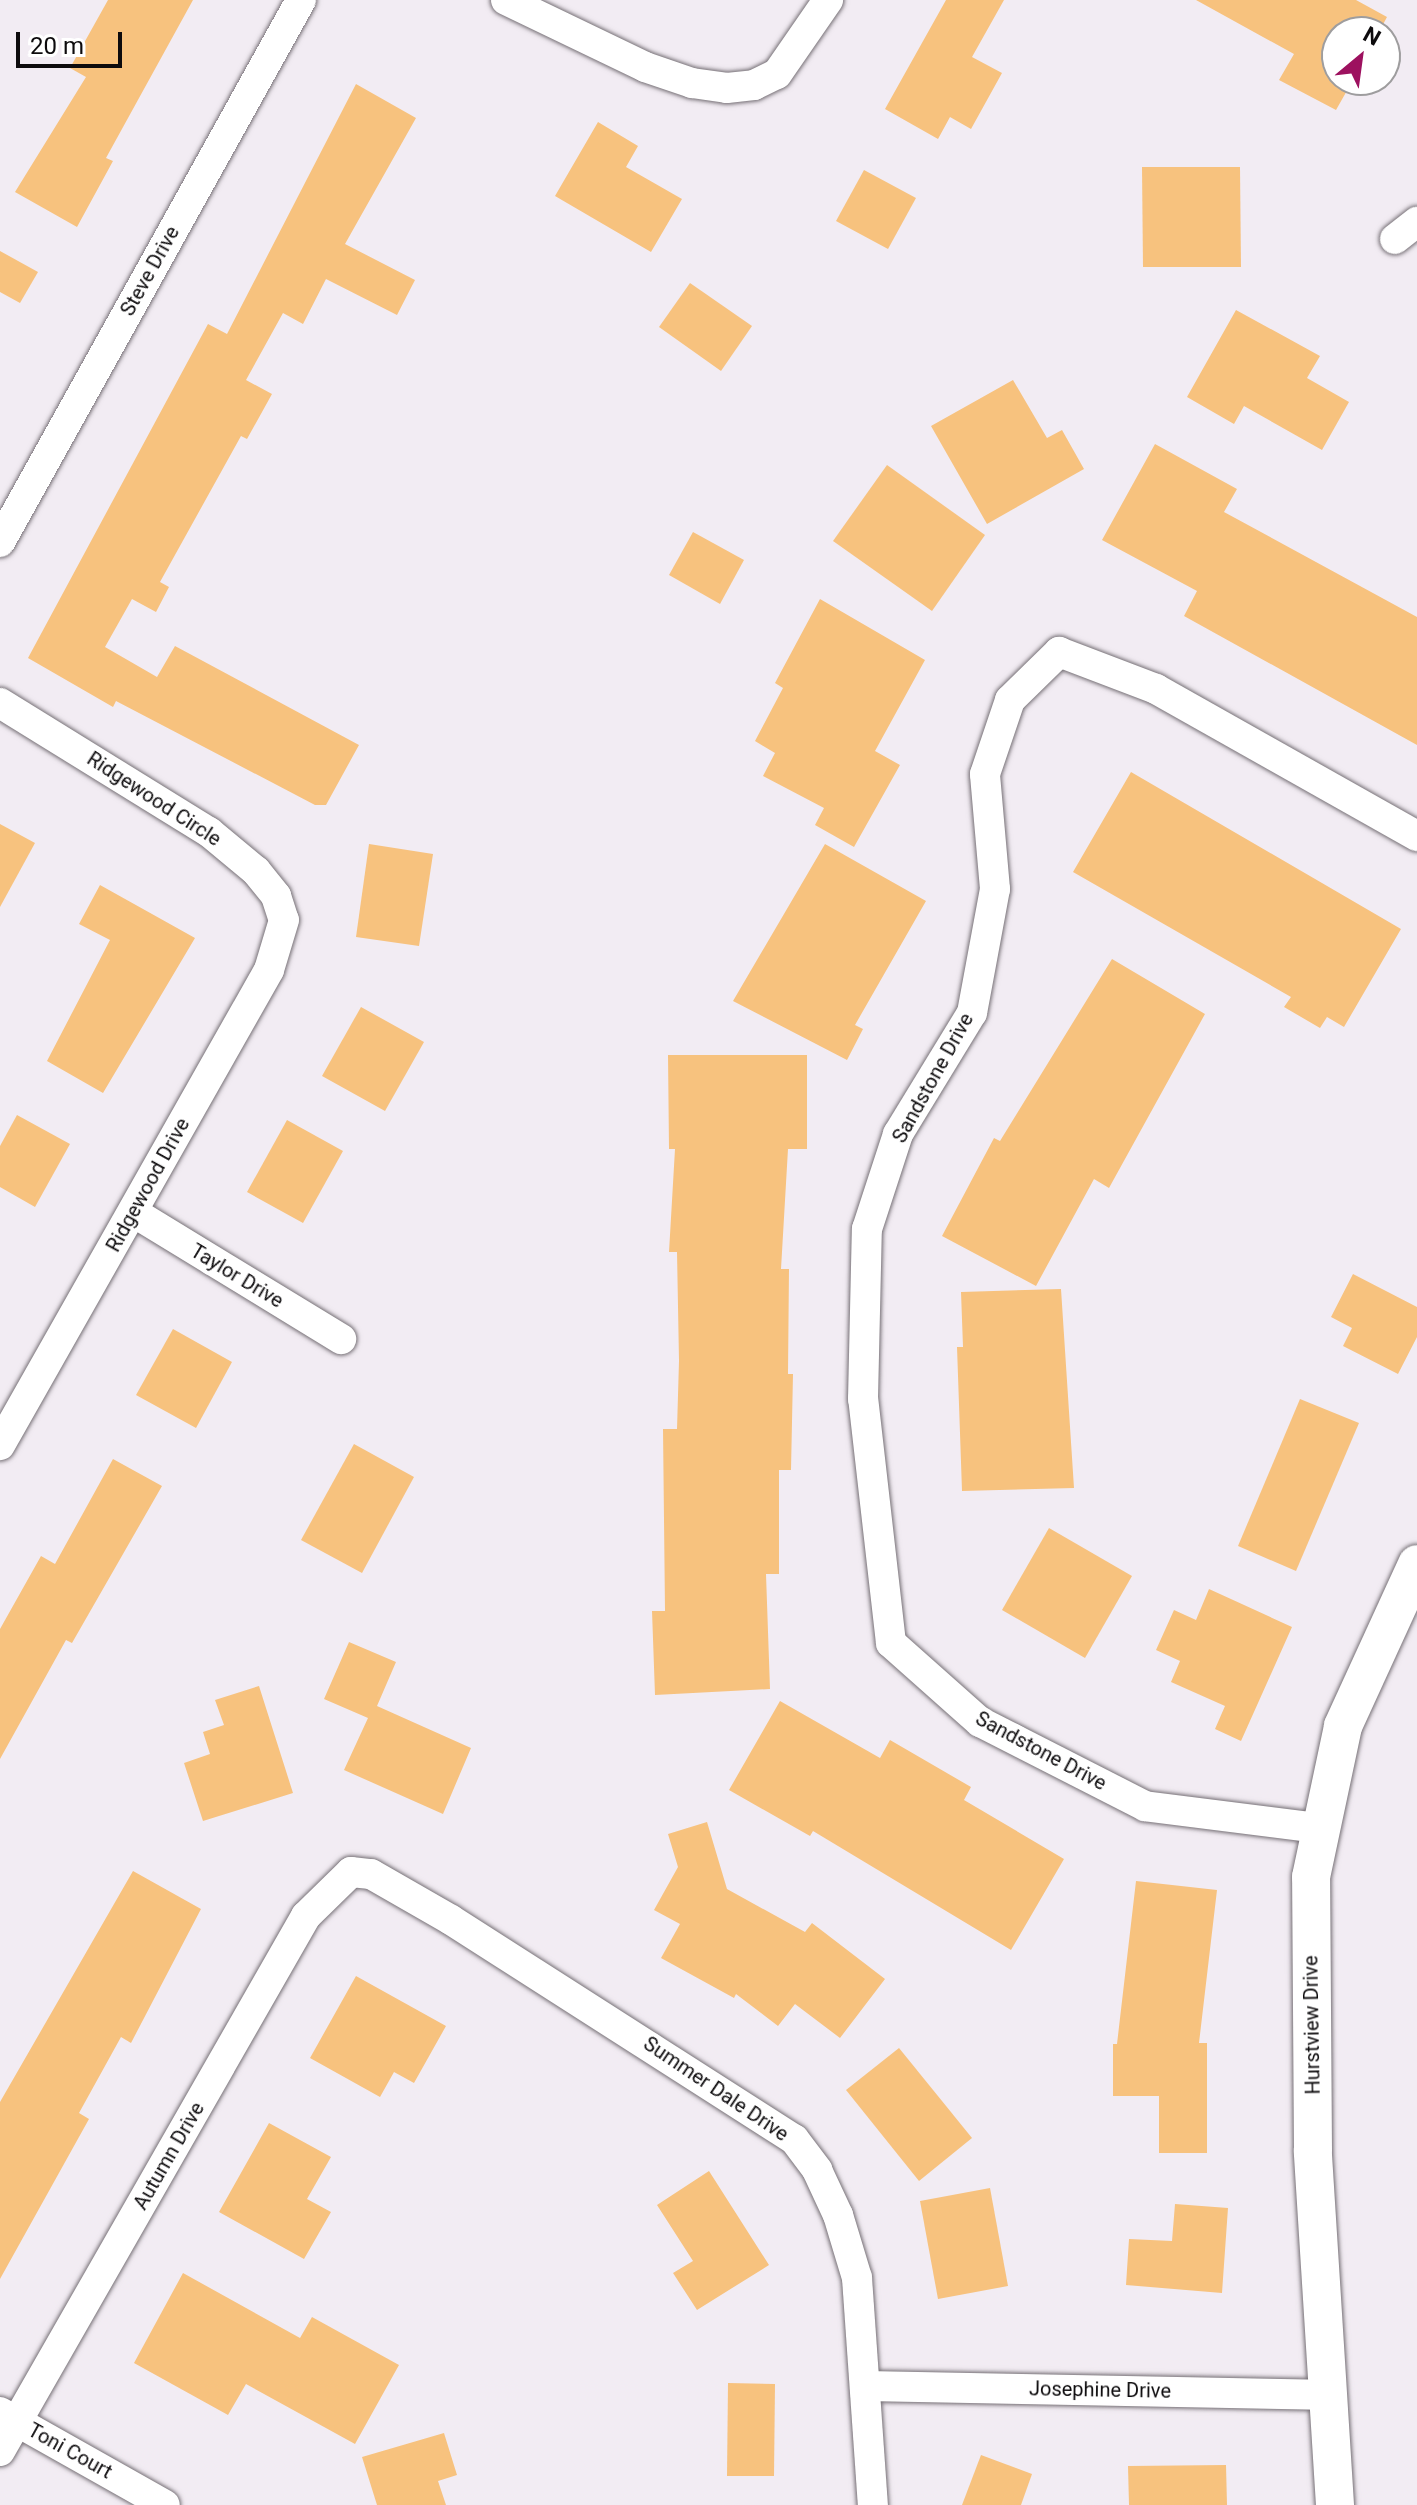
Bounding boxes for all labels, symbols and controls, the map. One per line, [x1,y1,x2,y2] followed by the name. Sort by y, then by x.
[20,16,126,66] scale bar
[1321,16,1401,96] north arrow
[1359,22,1385,51] text: N
[30,32,84,60] text: 20 m
[116,222,184,320] street label: Steve Drive
[83,747,225,851] street label: Ridgewood Circle
[887,1009,979,1147] street label: Sandstone Drive
[101,1114,195,1256] street label: Ridgewood Drive
[186,1239,288,1313] street label: Taylor Drive
[971,1706,1111,1796] street label: Sandstone Drive
[1299,1955,1325,2095] street label: Hurstview Drive
[639,2032,793,2146] street label: Summer Dale Drive
[129,2098,209,2214] street label: Autumn Drive
[1029,2377,1171,2403] street label: Josephine Drive
[24,2418,116,2484] street label: Toni Court

